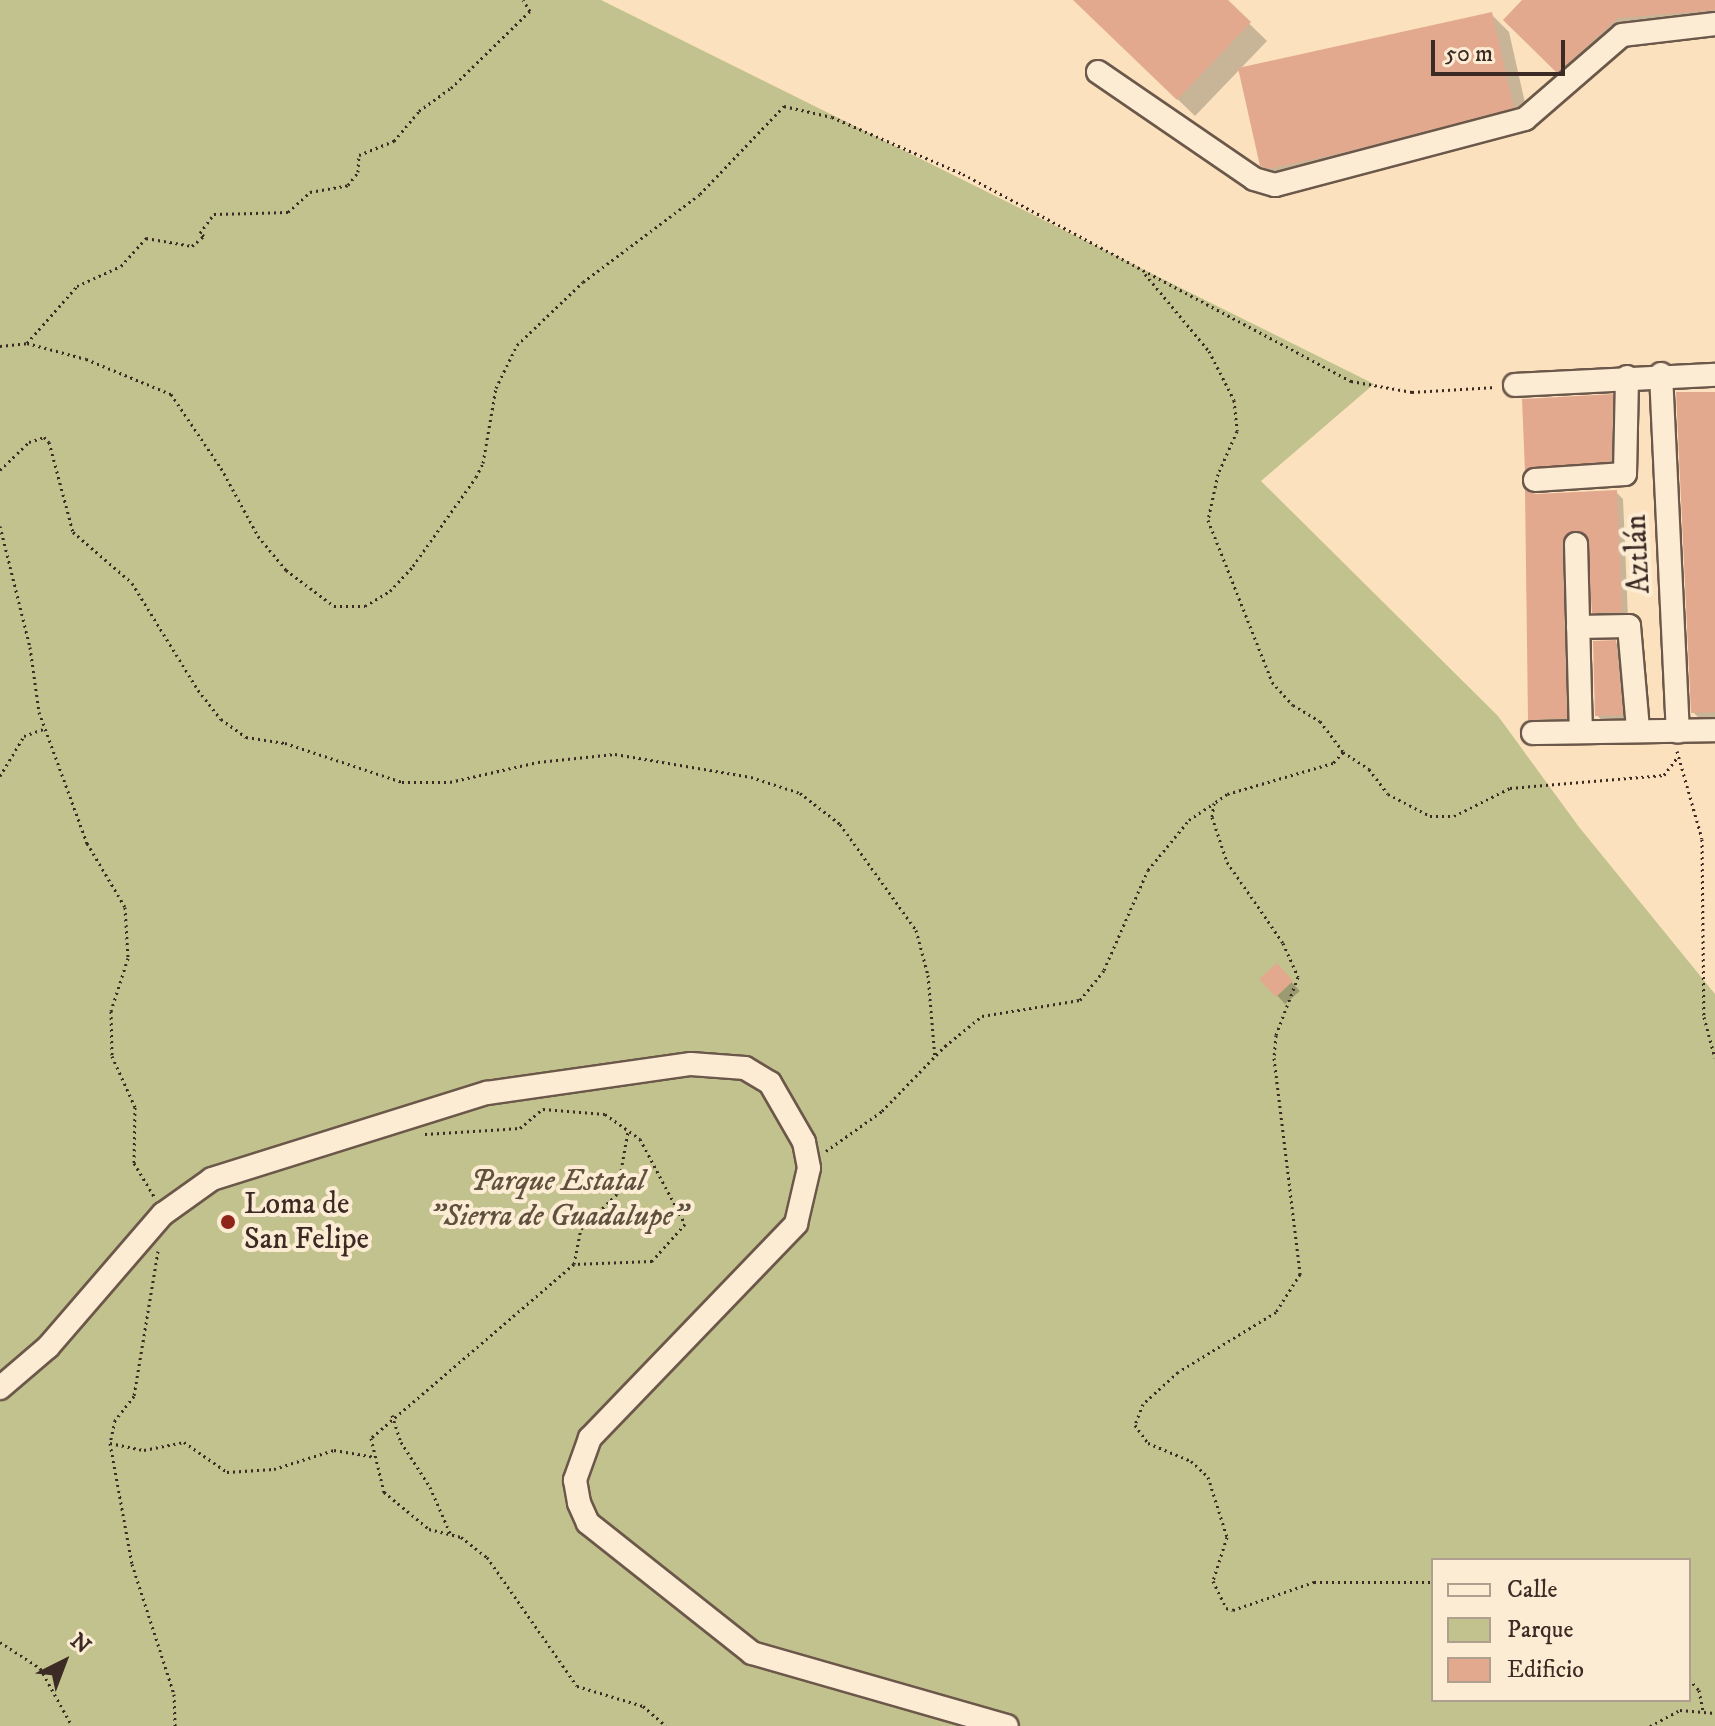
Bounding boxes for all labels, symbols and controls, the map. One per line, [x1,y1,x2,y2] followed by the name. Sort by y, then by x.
[1435,24,1569,74] scale bar
[1445,39,1493,69] text: 50 m
[1619,514,1659,594] street label: Aztlán
[429,1164,687,1234] park label: Parque Estatal "Sierra de Guadalupe"
[244,1187,369,1258] place label: Loma de San Felipe
[219,1213,237,1231] marker: Loma de San Felipe
[1431,1558,1691,1702] legend
[1507,1575,1557,1605] text: Calle
[1507,1615,1573,1645] text: Parque
[24,1622,104,1702] north arrow
[65,1628,96,1660] text: N
[1507,1655,1584,1685] text: Edificio

